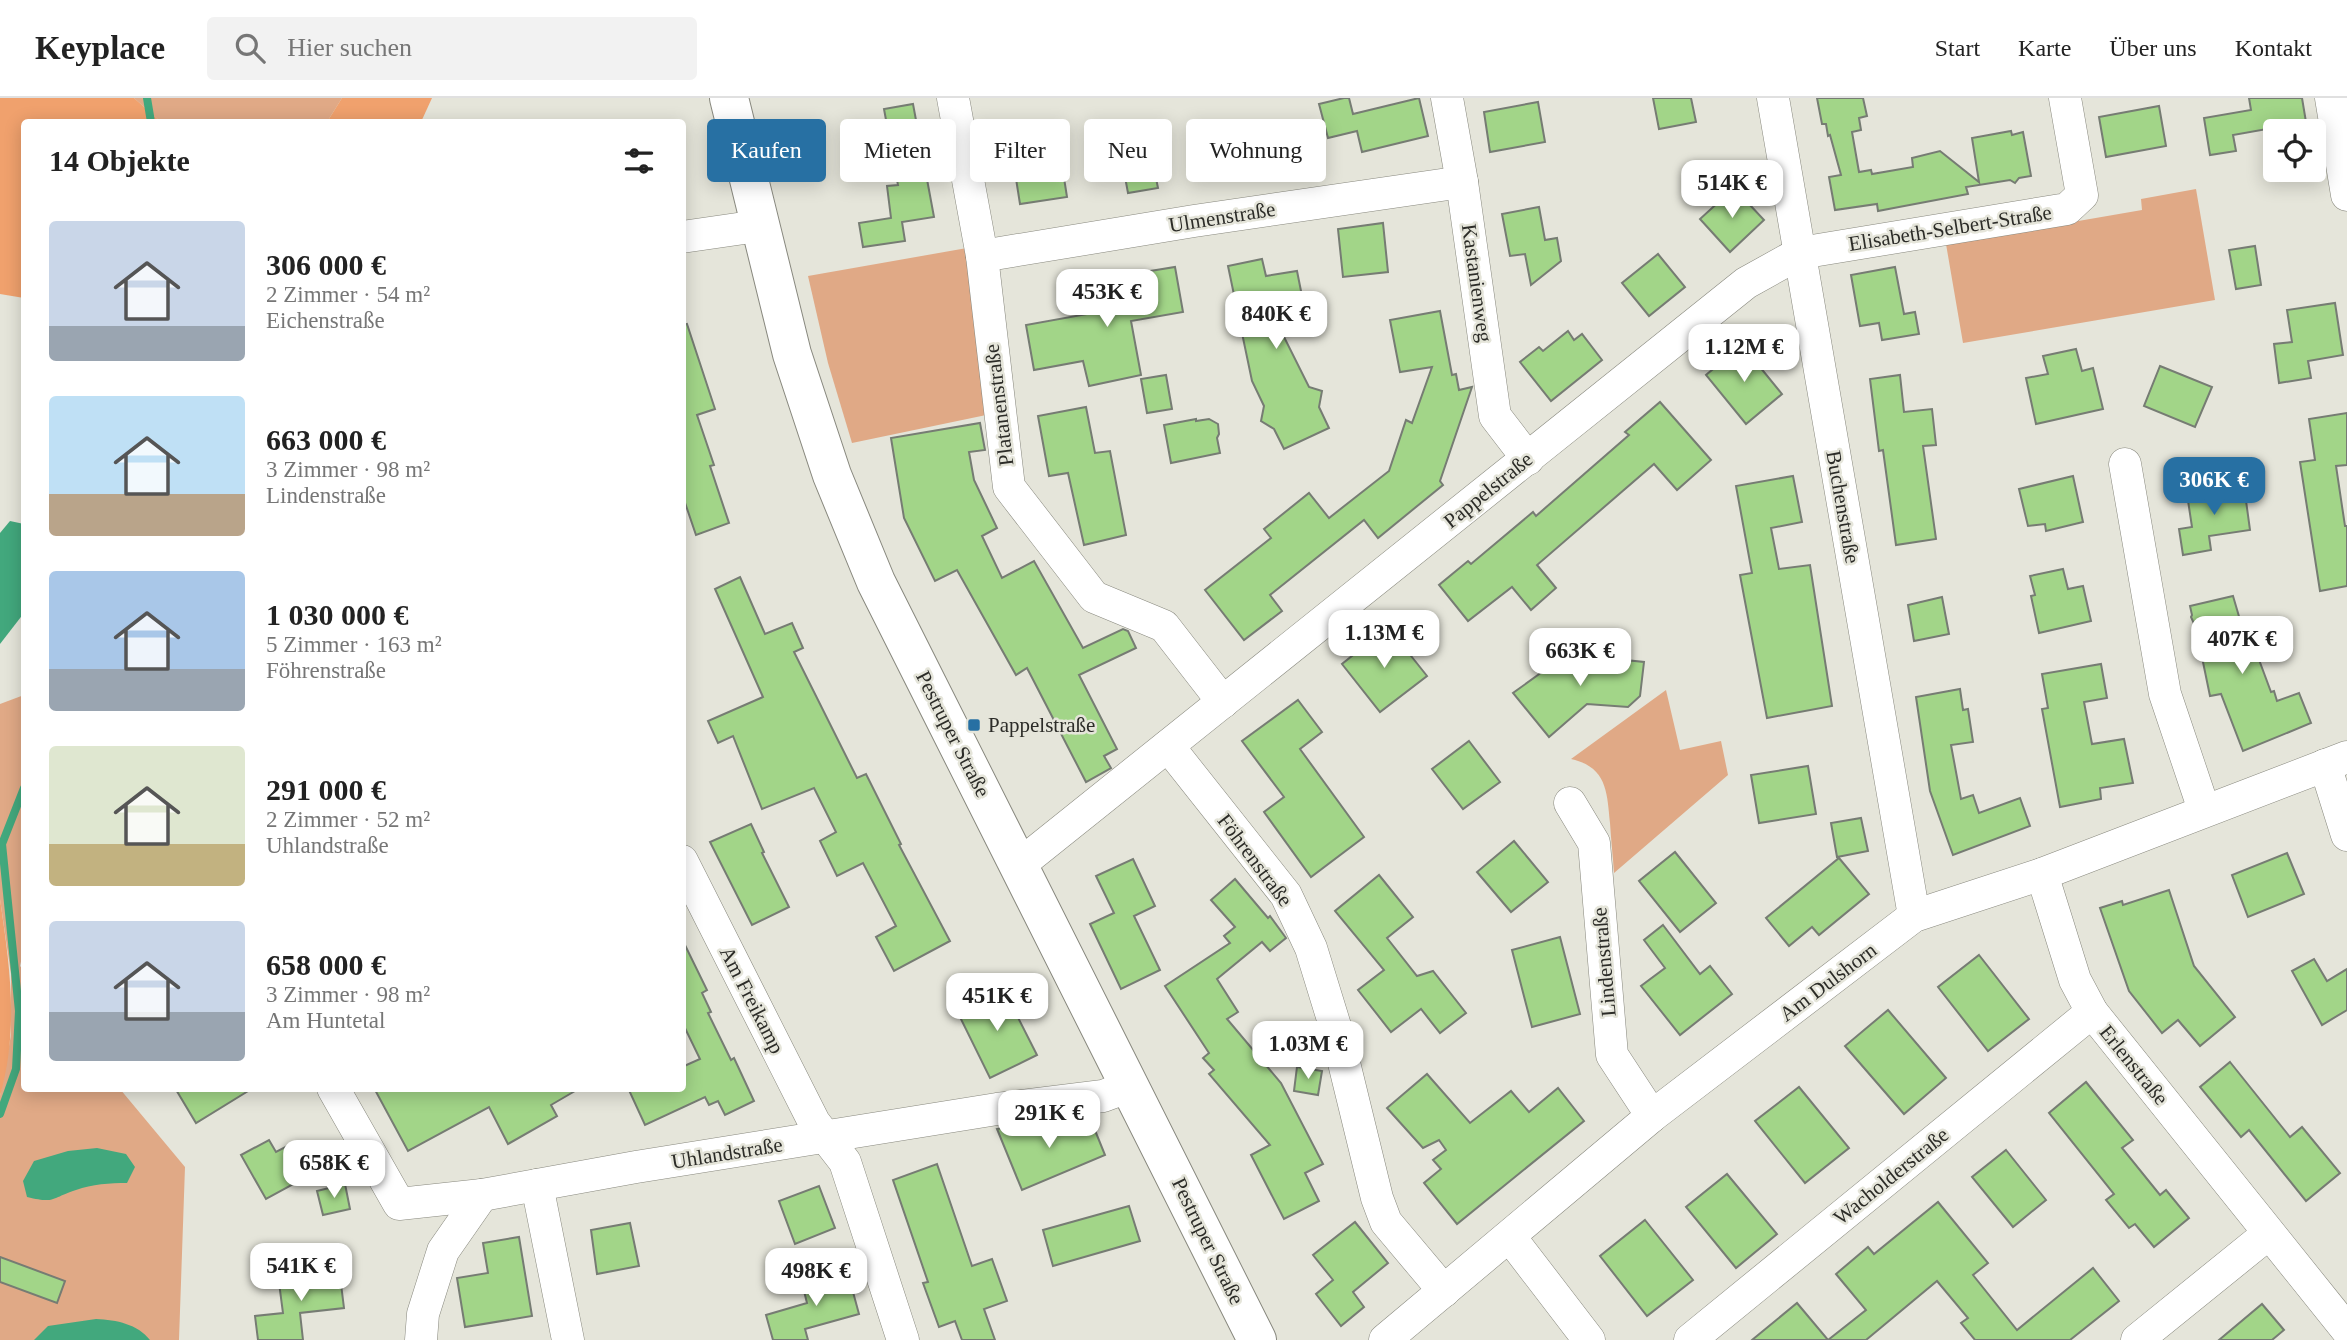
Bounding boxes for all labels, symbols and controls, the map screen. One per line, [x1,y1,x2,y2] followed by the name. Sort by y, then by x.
[207,17,697,80] search box
[231,29,269,67] icon: search
[35,30,165,66] text: Keyplace
[287,33,412,62] text: Hier suchen
[1935,35,1980,61] text: Start
[2018,35,2071,61] text: Karte
[2109,35,2197,61] text: Über uns
[2235,35,2312,61] text: Kontakt
[707,119,826,182] chip: Kaufen
[840,119,956,182] chip: Mieten
[970,119,1070,182] chip: Filter
[1084,119,1172,182] chip: Neu
[1186,119,1326,182] chip: Wohnung
[2263,119,2326,182] map controls
[2263,119,2326,182] button: locate
[620,142,658,180] icon: filters
[49,144,190,177] text: 14 Objekte
[1675,160,1789,220] pin: 514K €
[1697,170,1767,195] text: 514K €
[1167,197,1277,237] street label: Ulmenstraße
[1847,200,2053,256] street label: Elisabeth-Selbert-Straße
[1457,222,1497,344] street label: Kastanienweg
[266,248,386,281] text: 306 000 €
[105,249,189,333] icon: home
[1050,270,1164,329] pin: 453K €
[1072,279,1142,304] text: 453K €
[266,282,430,307] text: 2 Zimmer · 54 m²
[1219,292,1333,351] pin: 840K €
[1241,301,1311,326] text: 840K €
[266,308,385,333] text: Eichenstraße
[1679,324,1809,384] pin: 1.12M €
[1704,334,1784,359] text: 1.12M €
[980,343,1018,467] street label: Platanenstraße
[266,423,386,456] text: 663 000 €
[105,424,189,508] icon: home
[1439,447,1537,533] street label: Pappelstraße
[1821,449,1865,565] street label: Buchenstraße
[266,457,430,482] text: 3 Zimmer · 98 m²
[2157,458,2271,517] pin: 306K €
[2179,467,2249,492] text: 306K €
[266,483,386,508] text: Lindenstraße
[266,598,409,631] text: 1 030 000 €
[105,599,189,683] icon: home
[1319,610,1449,670] pin: 1.13M €
[2185,616,2299,676] pin: 407K €
[1344,620,1424,645] text: 1.13M €
[2207,626,2277,651] text: 407K €
[1523,628,1637,688] pin: 663K €
[266,632,442,657] text: 5 Zimmer · 163 m²
[1545,638,1615,663] text: 663K €
[266,658,386,683] text: Föhrenstraße
[911,667,995,801] street label: Pestruper Straße
[988,713,1095,737] place label: Pappelstraße
[966,717,982,733] marker: Pappelstraße
[266,773,386,806] text: 291 000 €
[105,774,189,858] icon: home
[266,807,430,832] text: 2 Zimmer · 52 m²
[1212,809,1298,911] street label: Föhrenstraße
[266,833,389,858] text: Uhlandstraße
[1587,906,1621,1018] street label: Lindenstraße
[1775,938,1882,1026] street label: Am Dulshorn
[715,942,789,1058] street label: Am Freikamp
[266,948,386,981] text: 658 000 €
[105,949,189,1033] icon: home
[940,974,1054,1033] pin: 451K €
[266,982,430,1007] text: 3 Zimmer · 98 m²
[962,983,1032,1008] text: 451K €
[266,1008,385,1033] text: Am Huntetal
[2095,1020,2173,1110] street label: Erlenstraße
[1243,1021,1373,1081] pin: 1.03M €
[1268,1031,1348,1056] text: 1.03M €
[992,1090,1106,1150] pin: 291K €
[1014,1100,1084,1125] text: 291K €
[1829,1122,1953,1230] street label: Wacholderstraße
[670,1132,784,1174] street label: Uhlandstraße
[277,1140,391,1200] pin: 658K €
[299,1150,369,1175] text: 658K €
[1167,1174,1249,1308] street label: Pestruper Straße
[244,1244,358,1303] pin: 541K €
[759,1248,873,1308] pin: 498K €
[266,1253,336,1278] text: 541K €
[781,1258,851,1283] text: 498K €

